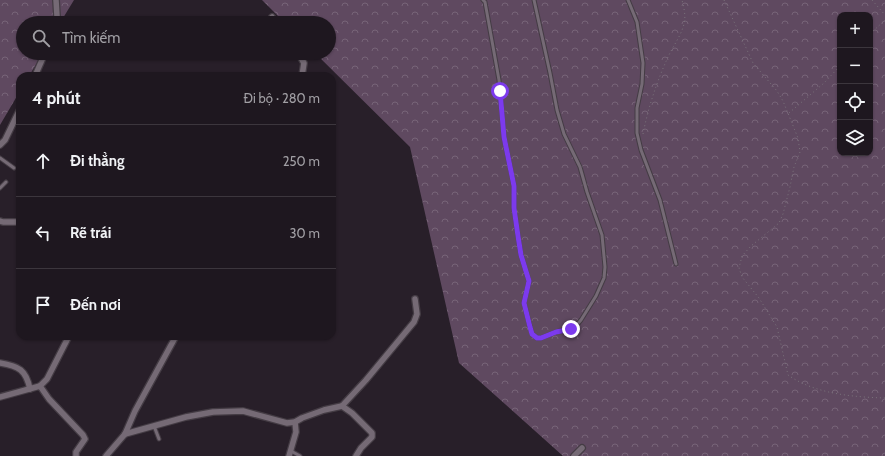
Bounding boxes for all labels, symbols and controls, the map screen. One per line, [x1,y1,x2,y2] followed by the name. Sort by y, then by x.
[837,12,873,156] map controls
[837,12,873,48] button: +
[16,16,336,60] search box
[30,27,52,49] icon: search
[62,29,120,47] text: Tìm kiếm
[837,48,873,84] button: −
[491,82,509,100] route start
[837,84,873,120] button: locate
[32,88,81,108] text: 4 phút
[243,90,320,106] text: Đi bộ · 280 m
[837,120,873,156] button: layers
[32,150,54,172] icon: ahead
[70,152,125,170] text: Đi thẳng
[283,153,320,169] text: 250 m
[32,222,54,244] icon: left
[70,224,111,242] text: Rẽ trái
[290,225,320,241] text: 30 m
[32,294,54,316] icon: arrive
[70,296,121,314] text: Đến nơi
[562,320,580,338] route end

